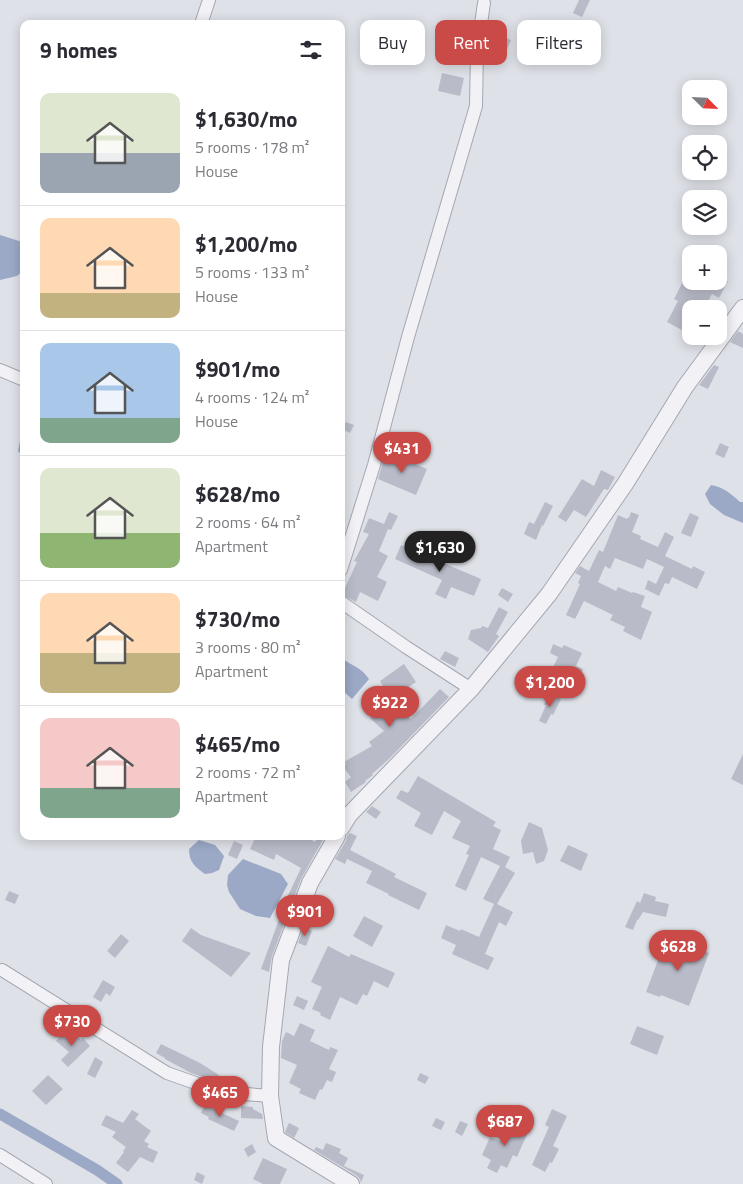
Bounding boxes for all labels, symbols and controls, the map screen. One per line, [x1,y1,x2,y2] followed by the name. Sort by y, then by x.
[360,20,425,65] chip: Buy
[435,20,507,65] chip: Rent
[517,20,601,65] chip: Filters
[40,34,117,66] text: 9 homes
[297,36,325,64] icon: filters
[682,80,728,125] north arrow
[682,80,727,345] map controls
[195,103,297,135] text: $1,630/mo
[80,113,140,173] icon: home
[195,135,309,159] text: 5 rooms · 178 m²
[682,135,727,180] button: locate
[195,159,238,183] text: House
[682,190,727,235] button: layers
[195,228,297,260] text: $1,200/mo
[80,238,140,298] icon: home
[682,245,727,290] button: +
[195,260,309,284] text: 5 rooms · 133 m²
[195,284,238,308] text: House
[682,300,727,345] button: −
[195,353,280,385] text: $901/mo
[80,363,140,423] icon: home
[195,385,309,409] text: 4 rooms · 124 m²
[195,409,238,433] text: House
[372,432,432,474] pin: $431
[384,436,420,460] text: $431
[195,478,280,510] text: $628/mo
[80,488,140,548] icon: home
[195,510,300,534] text: 2 rooms · 64 m²
[399,530,481,573] pin: $1,630
[195,534,268,558] text: Apartment
[415,535,465,559] text: $1,630
[195,603,280,635] text: $730/mo
[80,613,140,673] icon: home
[195,635,300,659] text: 3 rooms · 80 m²
[195,659,268,683] text: Apartment
[509,666,591,708] pin: $1,200
[525,670,575,694] text: $1,200
[360,686,420,728] pin: $922
[372,690,408,714] text: $922
[195,728,280,760] text: $465/mo
[80,738,140,798] icon: home
[195,760,300,784] text: 2 rooms · 72 m²
[195,784,268,808] text: Apartment
[275,894,335,937] pin: $901
[287,899,323,923] text: $901
[648,930,708,972] pin: $628
[660,934,696,958] text: $628
[42,1004,102,1047] pin: $730
[54,1009,90,1033] text: $730
[190,1076,250,1118] pin: $465
[202,1080,238,1104] text: $465
[475,1104,535,1147] pin: $687
[487,1109,523,1133] text: $687

